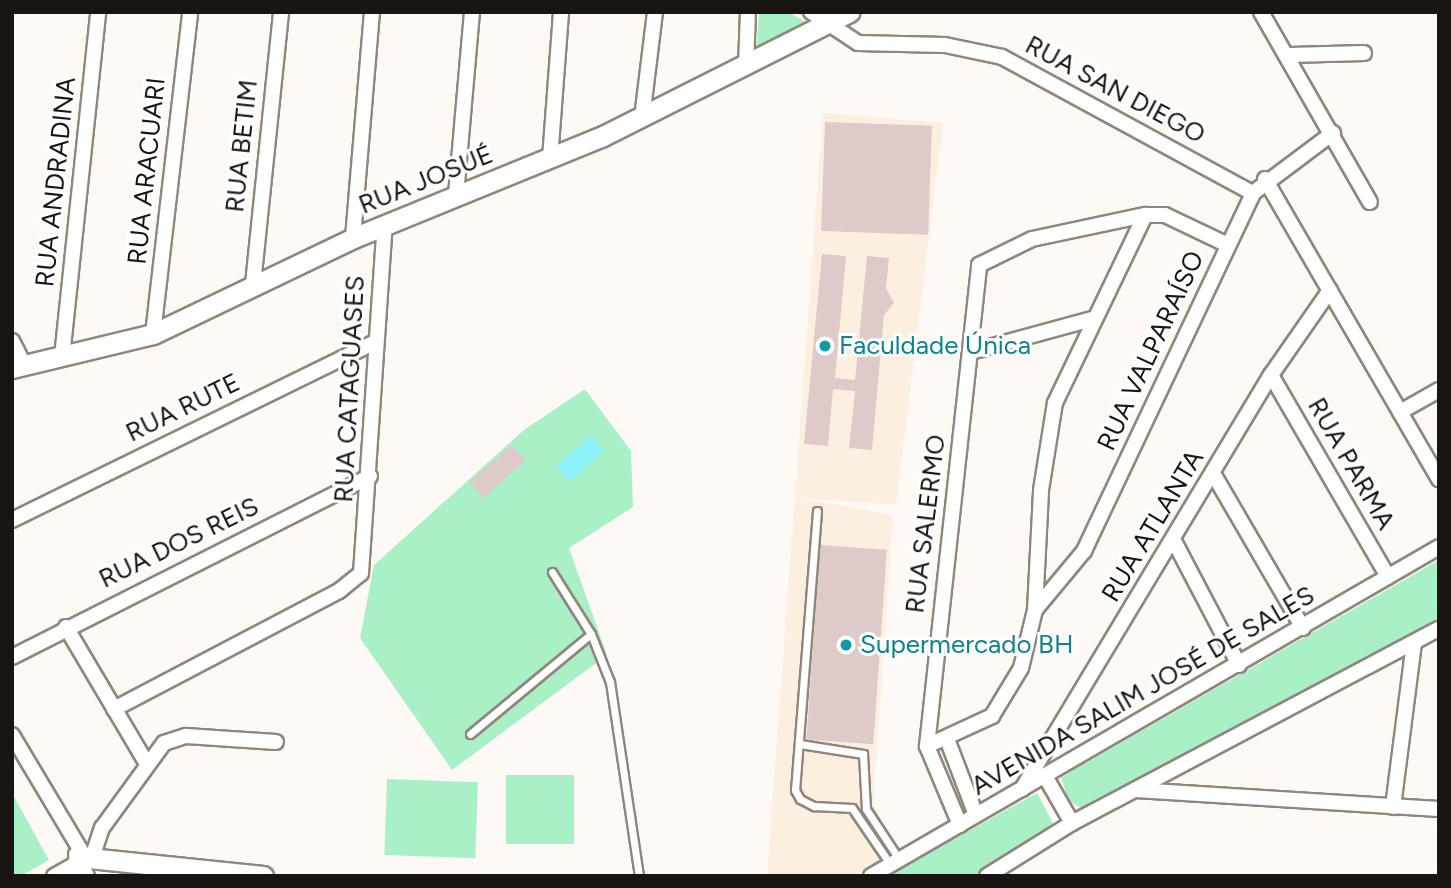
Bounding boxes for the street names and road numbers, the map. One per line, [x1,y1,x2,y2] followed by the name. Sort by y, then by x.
[1020,30,1210,150] street label: RUA SAN DIEGO
[29,76,83,288] street label: RUA ANDRADINA
[122,76,172,266] street label: RUA ARACUARI
[220,78,264,214] street label: RUA BETIM
[354,139,498,221] street label: RUA JOSUÉ
[1091,246,1211,456] street label: RUA VALPARAÍSO
[328,275,372,503] street label: RUA CATAGUASES
[121,367,245,449] street label: RUA RUTE
[1301,392,1401,536] street label: RUA PARMA
[900,433,952,615] street label: RUA SALERMO
[1095,444,1211,608] street label: RUA ATLANTA
[94,491,264,595] street label: RUA DOS REIS
[966,580,1320,802] street label: AVENIDA SALIM JOSÉ DE SALES

